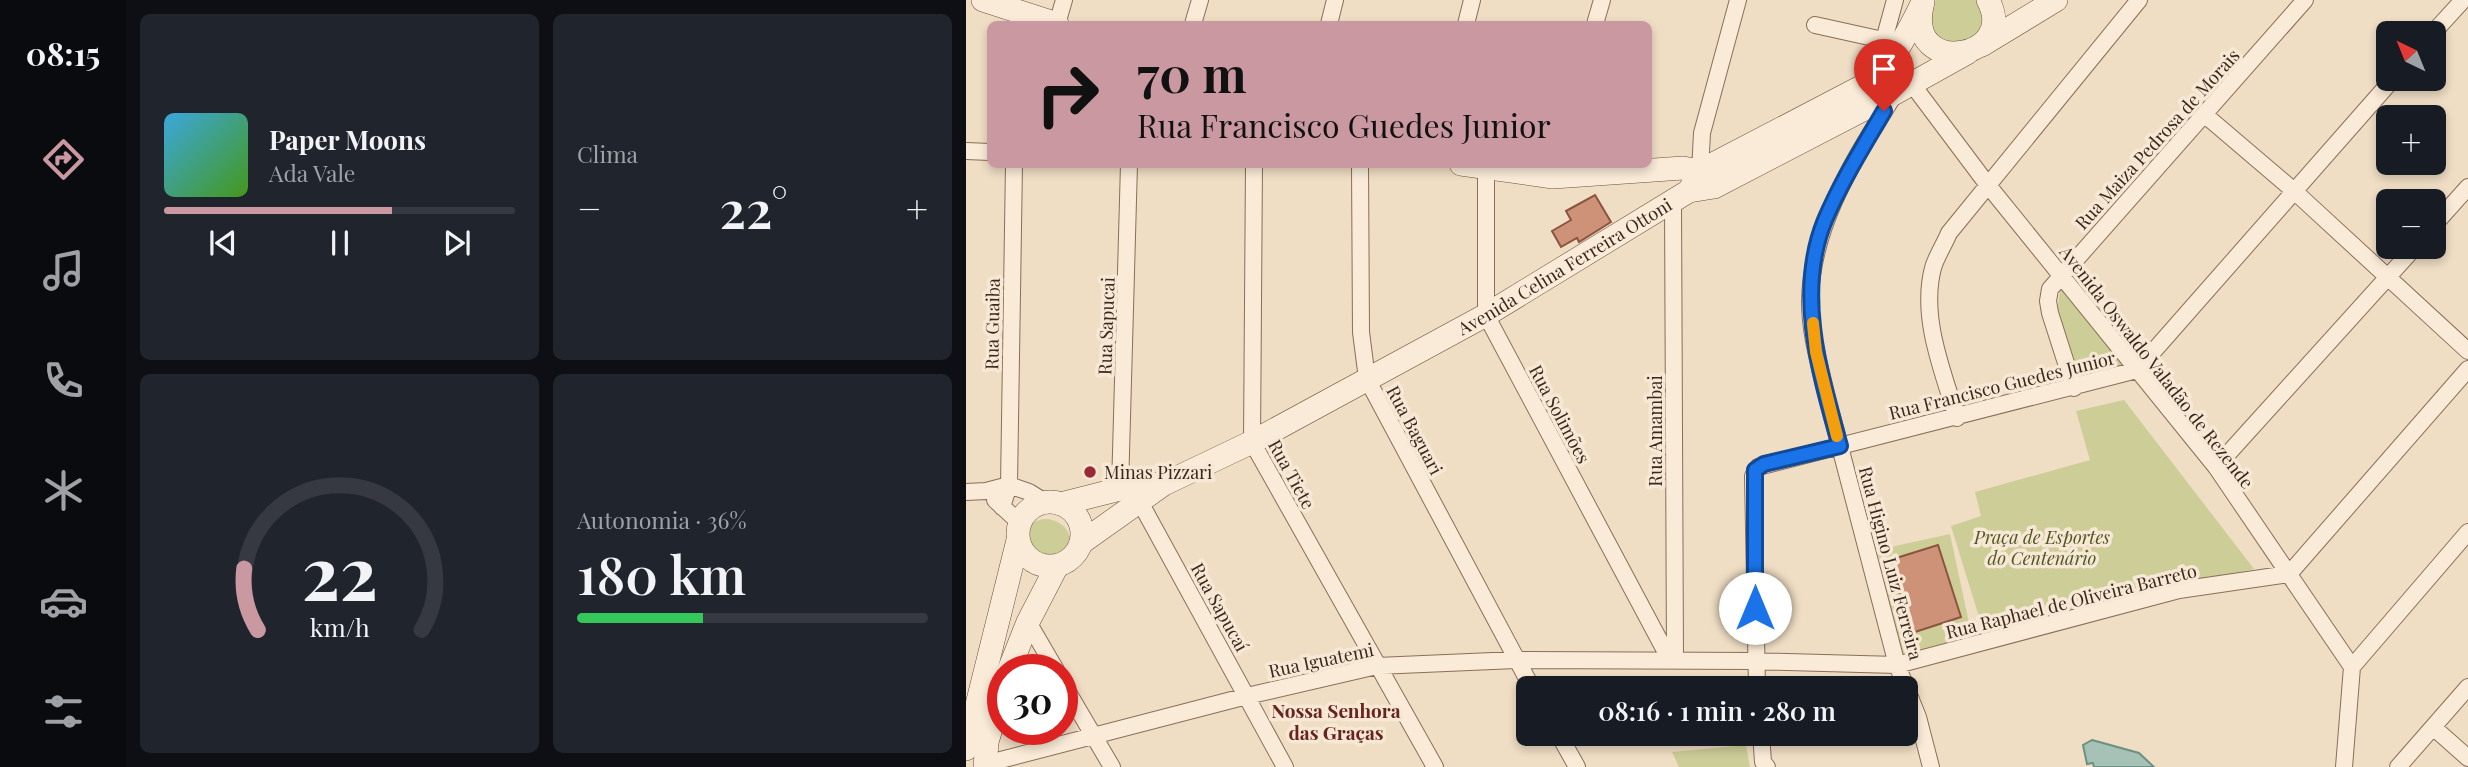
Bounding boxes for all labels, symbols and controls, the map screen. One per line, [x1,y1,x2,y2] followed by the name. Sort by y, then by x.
[2376,21,2446,91] north arrow
[2376,21,2446,259] map controls
[26,31,100,74] text: 08:15
[1854,39,1914,111] pin
[1137,40,1247,105] text: 70 m
[2069,44,2245,234] street label: Rua Maiza Pedrosa de Morais
[1022,49,1113,140] icon: right
[1865,50,1903,88] icon: arrive
[1137,103,1551,146] text: Rua Francisco Guedes Junior
[2376,105,2446,175] button: +
[269,122,426,157] text: Paper Moons
[39,135,88,184] icon: directions
[577,138,638,169] text: Clima
[269,157,356,188] text: Ada Vale
[720,173,788,242] text: 22°
[577,182,602,233] text: −
[906,182,928,233] text: +
[2376,189,2446,259] button: −
[1452,192,1676,341] street label: Avenida Celina Ferreira Ottoni
[204,224,242,262] icon: previous
[321,224,359,262] icon: pause
[438,224,476,262] icon: next
[2054,240,2259,493] street label: Avenida Oswaldo Valadão de Rezende
[39,246,88,295] icon: music
[1092,277,1120,375] street label: Rua Sapucai
[979,278,1005,370] street label: Rua Guaiba
[1886,345,2118,425] street label: Rua Francisco Guedes Junior
[39,356,88,405] icon: phone
[1524,361,1596,467] street label: Rua Solimões
[1643,375,1667,487] street label: Rua Amambai
[1381,381,1449,479] street label: Rua Baguari
[1263,435,1321,513] street label: Rua Tiete
[1104,460,1212,484] place label: Minas Pizzari
[1082,464,1098,480] marker: Minas Pizzari
[1854,464,1928,662] street label: Rua Higino Luiz Ferreira
[39,466,88,515] icon: climate
[577,504,746,535] text: Autonomia · 36%
[301,521,378,618] text: 22
[1973,525,2110,570] park label: Praça de Esportes do Centenário
[577,539,746,608] text: 180 km
[1186,558,1254,656] street label: Rua Sapucaí
[1943,558,2199,644] street label: Rua Raphael de Oliveira Barreto
[1718,571,1792,645] position arrow
[39,577,88,626] icon: car
[310,609,370,642] text: km/h
[1266,637,1376,683] street label: Rua Iguatemi
[987,654,1078,745] speed limit sign: 30
[39,687,88,736] icon: filters
[1598,693,1836,728] text: 08:16 · 1 min · 280 m
[1271,697,1401,745] district label: Nossa Senhora das Graças

